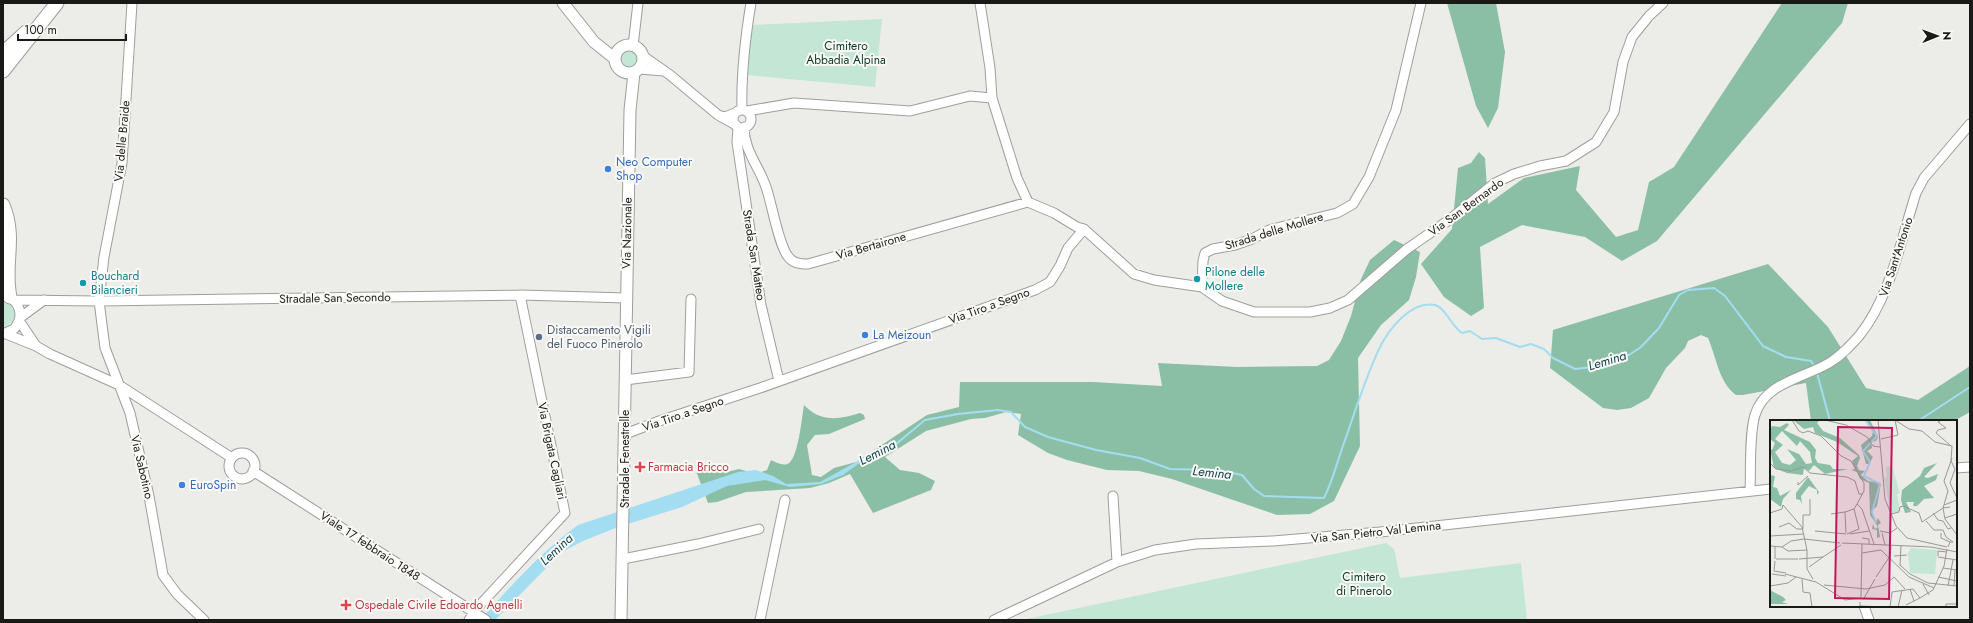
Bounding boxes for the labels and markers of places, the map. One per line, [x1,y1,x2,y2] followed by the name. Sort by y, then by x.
[616,153,693,185] place label: Neo Computer Shop
[603,164,613,174] marker: Neo Computer Shop
[1205,263,1265,295] place label: Pilone delle Mollere
[91,267,139,299] place label: Bouchard Bilancieri
[1192,274,1202,284] marker: Pilone delle Mollere
[78,278,88,288] marker: Bouchard Bilancieri
[547,321,651,353] place label: Distaccamento Vigili del Fuoco Pinerolo
[873,326,931,344] place label: La Meizoun
[860,330,870,340] marker: La Meizoun
[534,332,544,342] marker: Distaccamento Vigili del Fuoco Pinerolo
[648,458,729,476] place label: Farmacia Bricco
[635,462,645,472] marker: Farmacia Bricco
[190,476,236,494] place label: EuroSpin
[177,480,187,490] marker: EuroSpin
[355,596,523,614] place label: Ospedale Civile Edoardo Agnelli
[340,599,352,611] marker: Ospedale Civile Edoardo Agnelli

